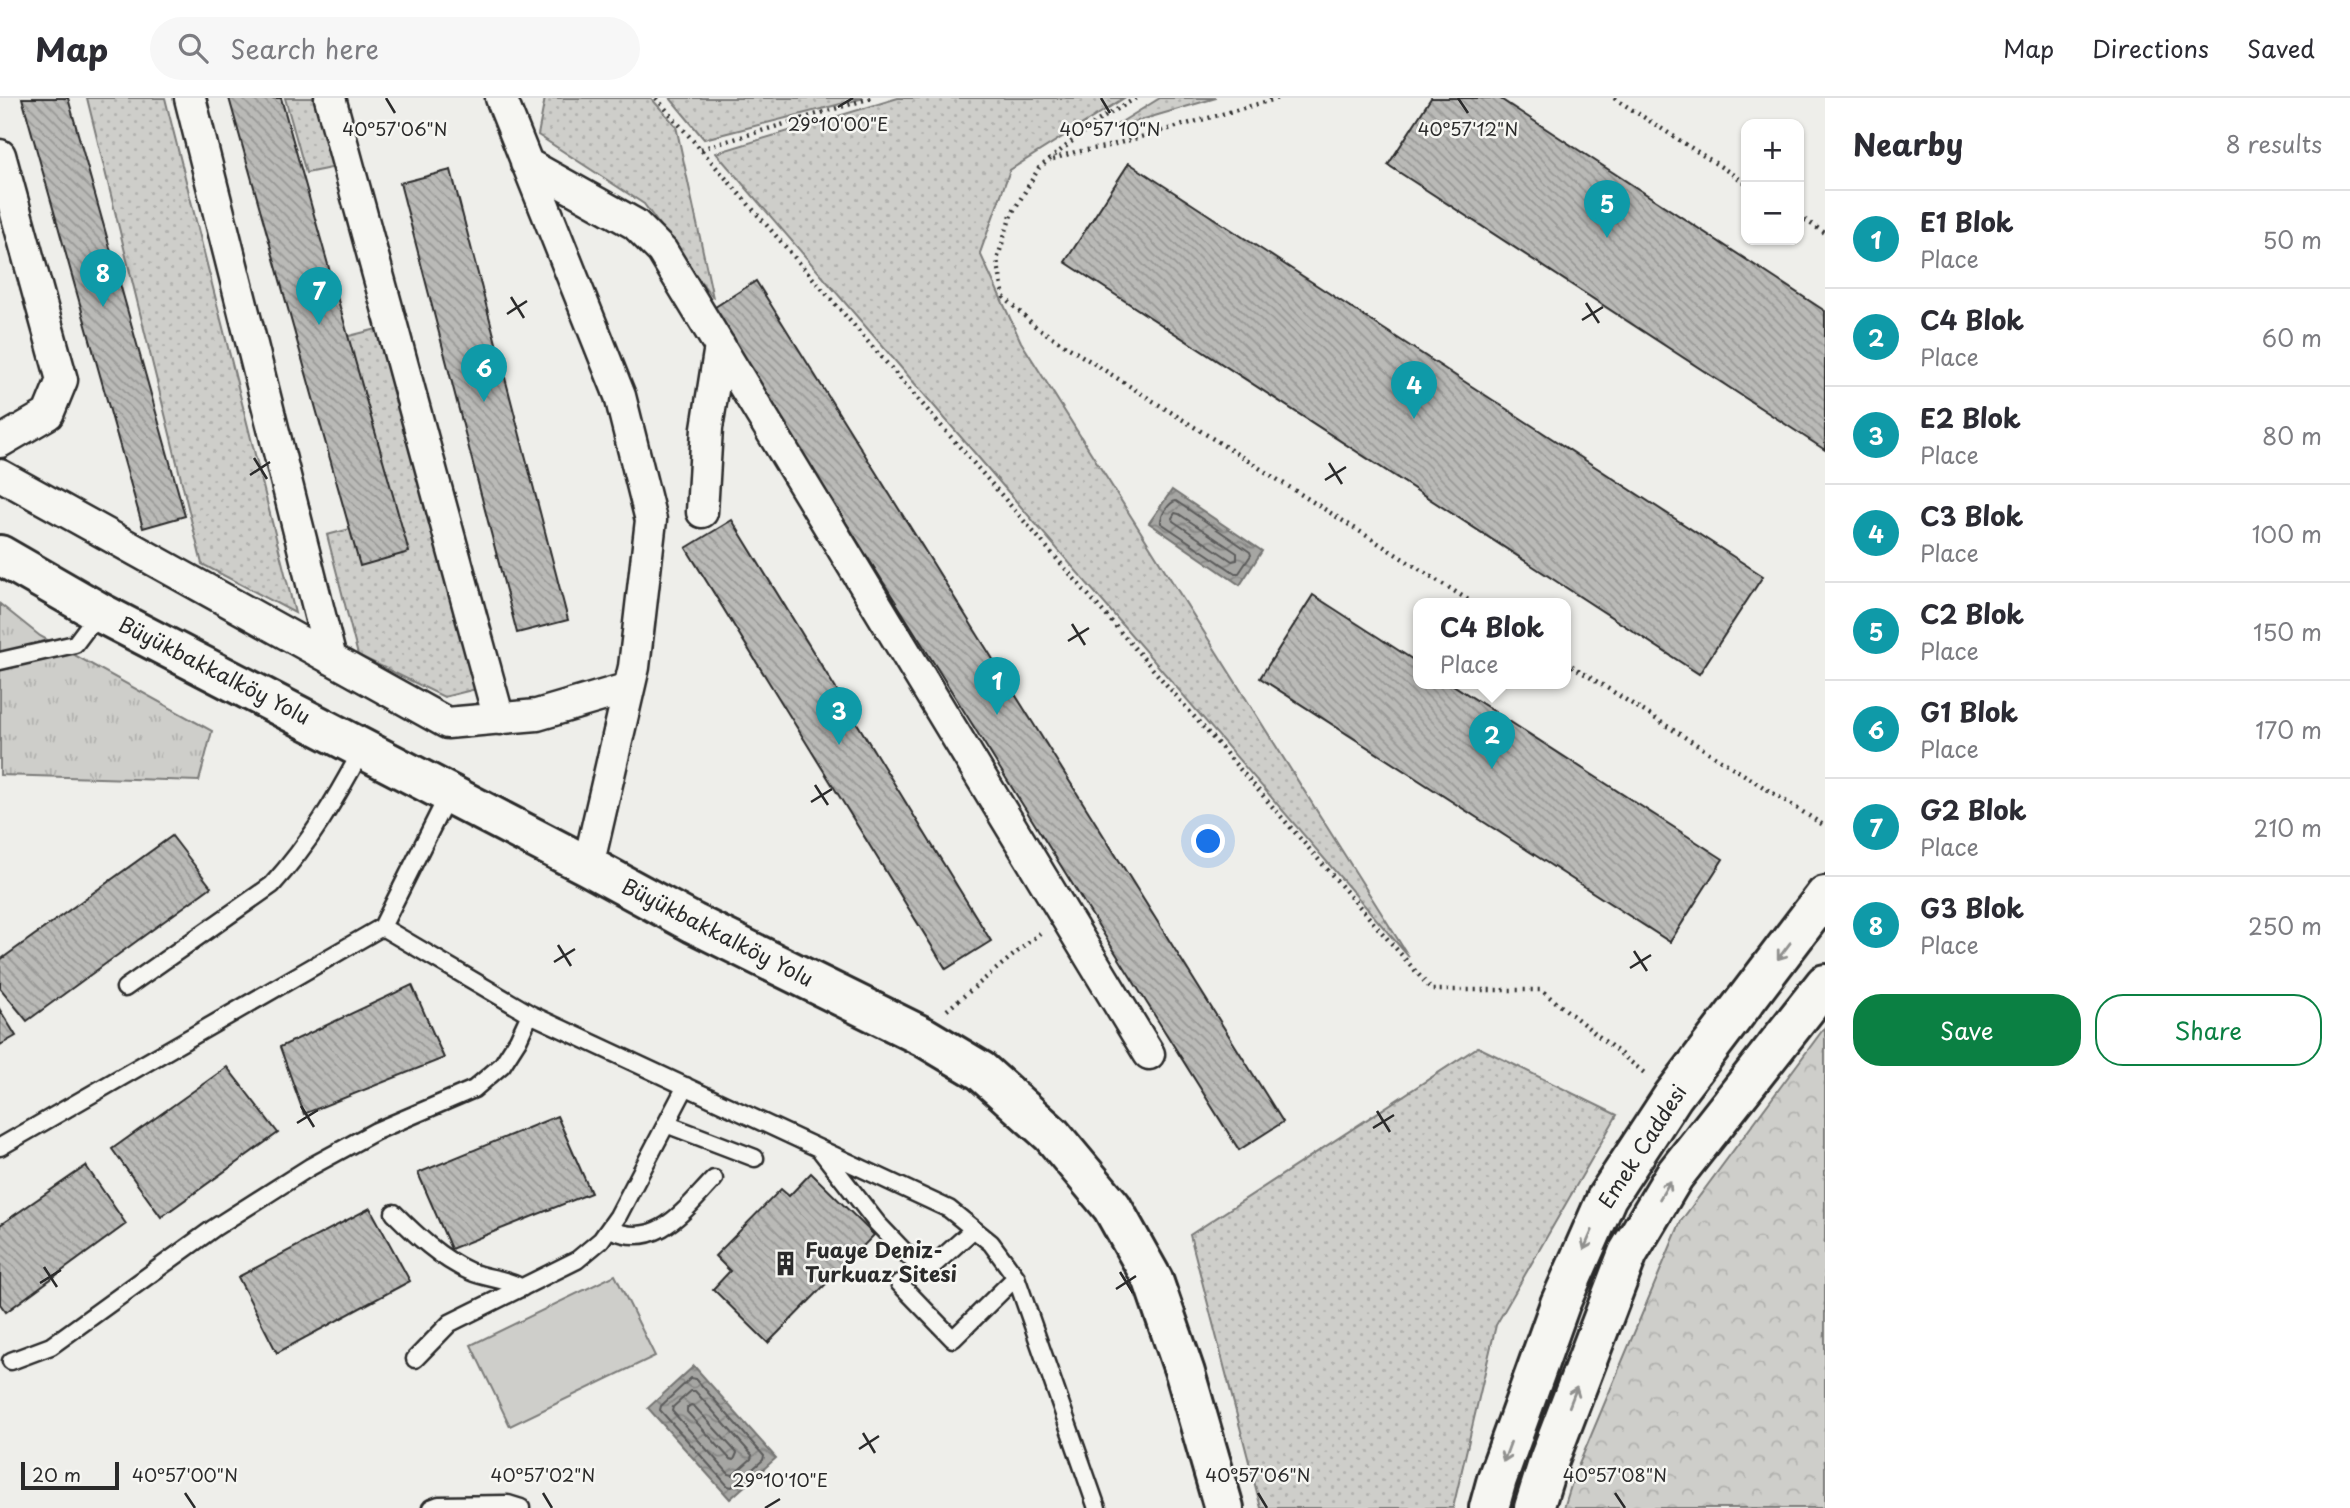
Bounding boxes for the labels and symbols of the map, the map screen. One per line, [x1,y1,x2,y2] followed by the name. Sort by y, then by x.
[788,110,888,137] text: 29°10'00"E
[342,115,448,142] text: 40°57'06"N
[1059,115,1161,142] text: 40°57'10"N
[1418,115,1518,142] text: 40°57'12"N
[1584,180,1630,238] pin: 5
[80,249,126,307] pin: 8
[296,267,342,325] pin: 7
[461,344,507,402] pin: 6
[1391,361,1437,419] pin: 4
[113,607,316,731] street label: Büyükbakkalköy Yolu
[974,657,1020,715] pin: 1
[816,687,862,745] pin: 3
[1469,711,1515,769] pin: 2
[1191,824,1225,858] your location
[616,869,819,993] street label: Büyükbakkalköy Yolu
[1777,941,1791,960] one-way arrow
[1589,1078,1693,1214] street label: Emek Caddesi
[1659,1181,1673,1201] one-way arrow
[1581,1228,1594,1250] one-way arrow
[805,1233,957,1289] place label: Fuaye Deniz- Turkuaz Sitesi
[771,1249,799,1277] building icon: Fuaye Deniz- Turkuaz Sitesi
[1568,1387,1580,1409] one-way arrow
[1499,1440,1512,1462] one-way arrow
[21,1459,119,1491] scale bar
[132,1461,238,1488] text: 40°57'00"N
[491,1461,595,1488] text: 40°57'02"N
[1205,1461,1311,1488] text: 40°57'06"N
[1563,1461,1667,1488] text: 40°57'08"N
[732,1466,828,1493] text: 29°10'10"E

